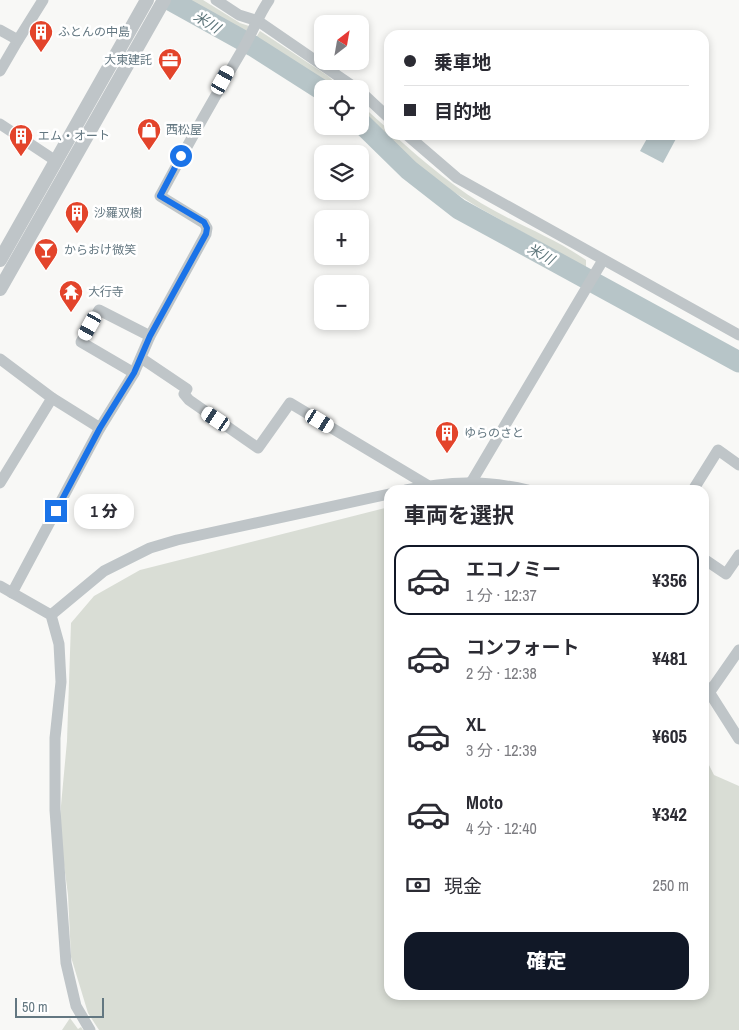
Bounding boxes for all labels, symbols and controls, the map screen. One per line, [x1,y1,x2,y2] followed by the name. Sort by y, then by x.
[190,7,225,38] water label: 米川
[314,15,369,70] north arrow
[314,15,369,330] map controls
[28,19,54,53] building icon: ふとんの中島
[58,24,130,40] place label: ふとんの中島
[157,47,183,81] office icon: 大東建託
[434,49,491,75] text: 乗車地
[104,52,152,68] place label: 大東建託
[209,63,236,97] car
[314,80,369,135] button: locate
[434,98,491,124] text: 目的地
[136,117,162,151] shop icon: 西松屋
[166,122,202,138] place label: 西松屋
[8,123,34,157] building icon: エム・オート
[38,128,110,144] place label: エム・オート
[170,145,192,167] route start
[314,145,369,200] button: layers
[64,200,90,234] building icon: 沙羅双樹
[94,205,142,221] place label: 沙羅双樹
[314,210,369,265] button: +
[33,237,59,271] bar icon: からおけ微笑
[524,239,559,270] water label: 米川
[64,242,136,258] place label: からおけ微笑
[314,275,369,330] button: −
[58,279,84,313] temple icon: 大行寺
[88,284,124,300] place label: 大行寺
[76,309,103,343] car
[199,404,232,434] car
[303,407,336,435] car
[434,420,460,454] building icon: ゆらのさと
[464,425,524,441] place label: ゆらのさと
[74,494,134,528] callout: 1 分
[45,500,67,522] route end
[91,500,117,522] text: 1 分
[404,500,514,530] text: 車両を選択
[466,556,561,582] text: エコノミー
[406,558,451,603] icon: car
[652,567,687,593] text: ¥356
[466,584,537,606] text: 1 分 · 12:37
[466,634,579,660] text: コンフォート
[406,636,451,681] icon: car
[652,645,687,671] text: ¥481
[466,662,537,684] text: 2 分 · 12:38
[466,711,486,737] text: XL
[406,714,451,759] icon: car
[652,723,687,749] text: ¥605
[466,739,537,761] text: 3 分 · 12:39
[466,789,503,815] text: Moto
[406,792,451,837] icon: car
[652,801,687,827] text: ¥342
[466,817,537,839] text: 4 分 · 12:40
[404,871,432,899] icon: cash
[444,873,482,899] text: 現金
[653,874,689,896] text: 250 m
[404,932,689,990] button: 確定
[15,995,104,1018] scale bar
[22,998,48,1016] text: 50 m

